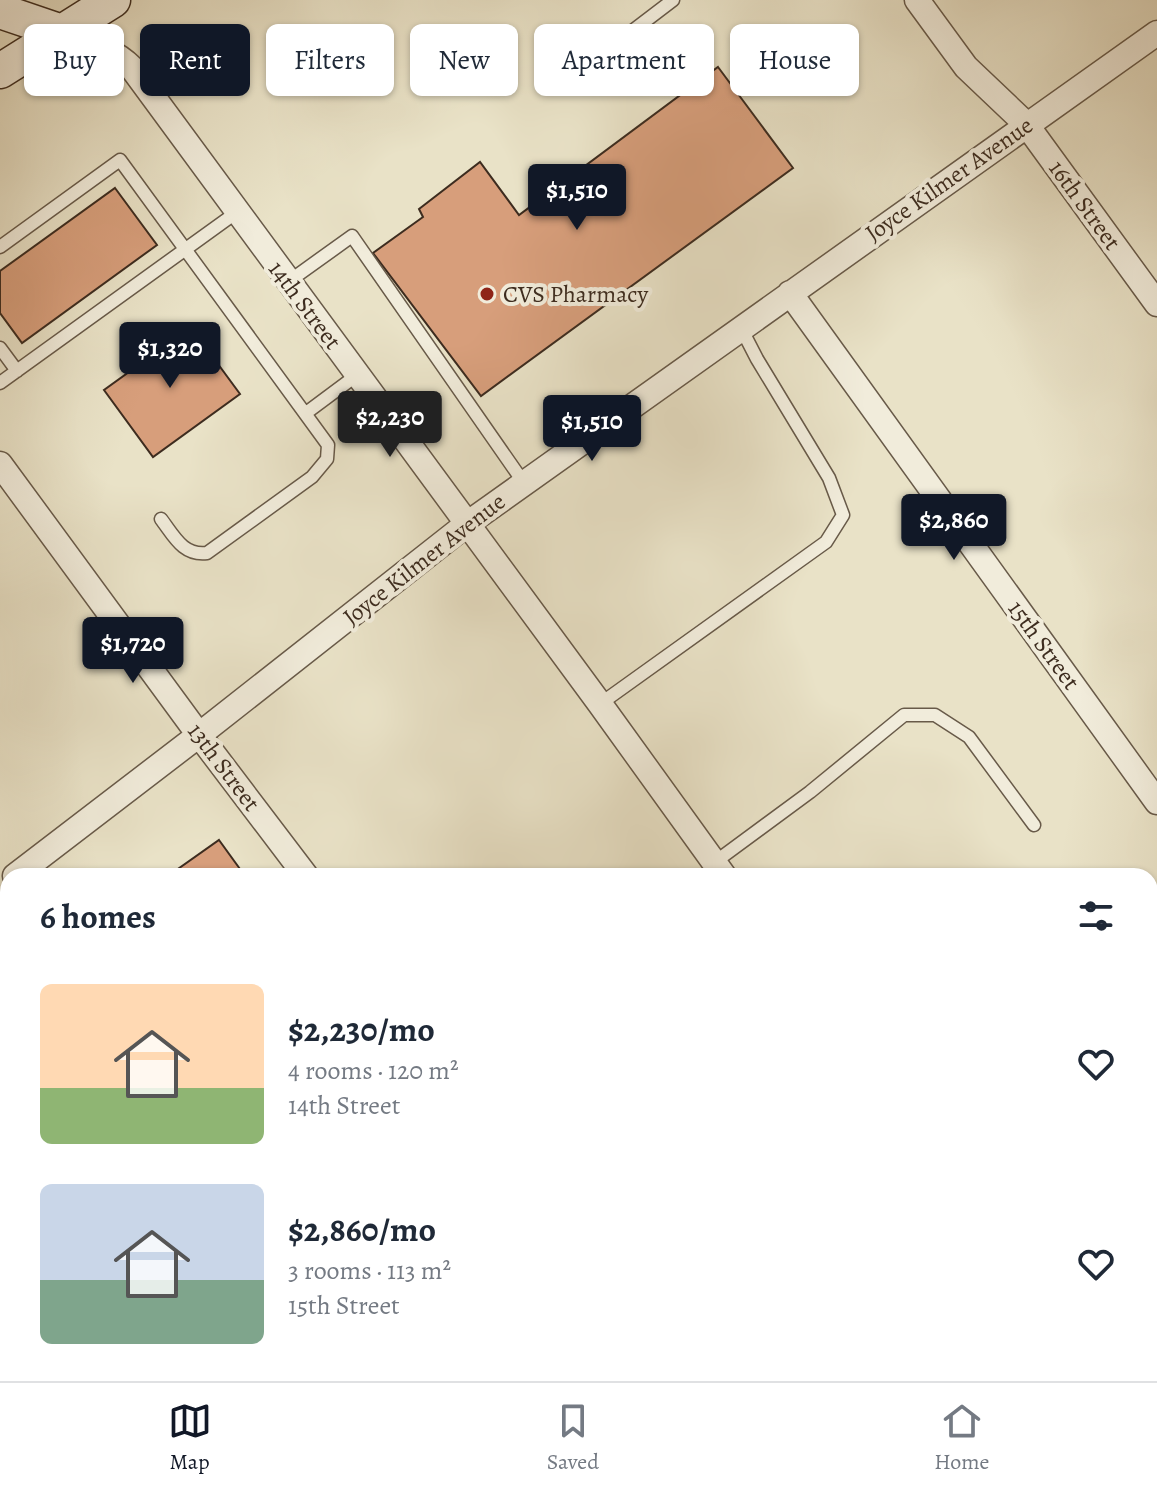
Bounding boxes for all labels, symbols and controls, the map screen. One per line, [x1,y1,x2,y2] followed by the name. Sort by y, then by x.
[24,24,124,96] chip: Buy
[140,24,250,96] chip: Rent
[266,24,394,96] chip: Filters
[410,24,518,96] chip: New
[534,24,714,96] chip: Apartment
[730,24,859,96] chip: House
[859,109,1039,249] street label: Joyce Kilmer Avenue
[1042,154,1128,256] street label: 16th Street
[512,164,642,232] pin: $1,510
[546,172,608,207] text: $1,510
[261,254,349,356] street label: 14th Street
[503,278,649,310] place label: CVS Pharmacy
[478,285,496,303] marker: CVS Pharmacy
[105,322,235,390] pin: $1,320
[137,330,203,365] text: $1,320
[325,391,455,459] pin: $2,230
[527,395,657,463] pin: $1,510
[356,399,424,434] text: $2,230
[561,403,623,438] text: $1,510
[336,485,512,633] street label: Joyce Kilmer Avenue
[889,494,1019,562] pin: $2,860
[919,502,989,537] text: $2,860
[1001,594,1087,696] street label: 15th Street
[68,617,198,685] pin: $1,720
[100,625,166,660] text: $1,720
[180,716,268,818] street label: 13th Street
[40,893,156,940] text: 6 homes
[1074,894,1118,938] icon: filters
[288,1006,435,1053] text: $2,230/mo
[104,1016,200,1112] icon: home
[1074,1042,1118,1086] icon: heart
[288,1053,458,1088] text: 4 rooms · 120 m²
[288,1088,400,1123] text: 14th Street
[288,1206,436,1253] text: $2,860/mo
[104,1216,200,1312] icon: home
[1074,1242,1118,1286] icon: heart
[288,1253,451,1288] text: 3 rooms · 113 m²
[288,1288,400,1323] text: 15th Street
[168,1399,212,1477] tab: Map
[547,1399,599,1477] tab: Saved
[934,1399,989,1477] tab: Home

